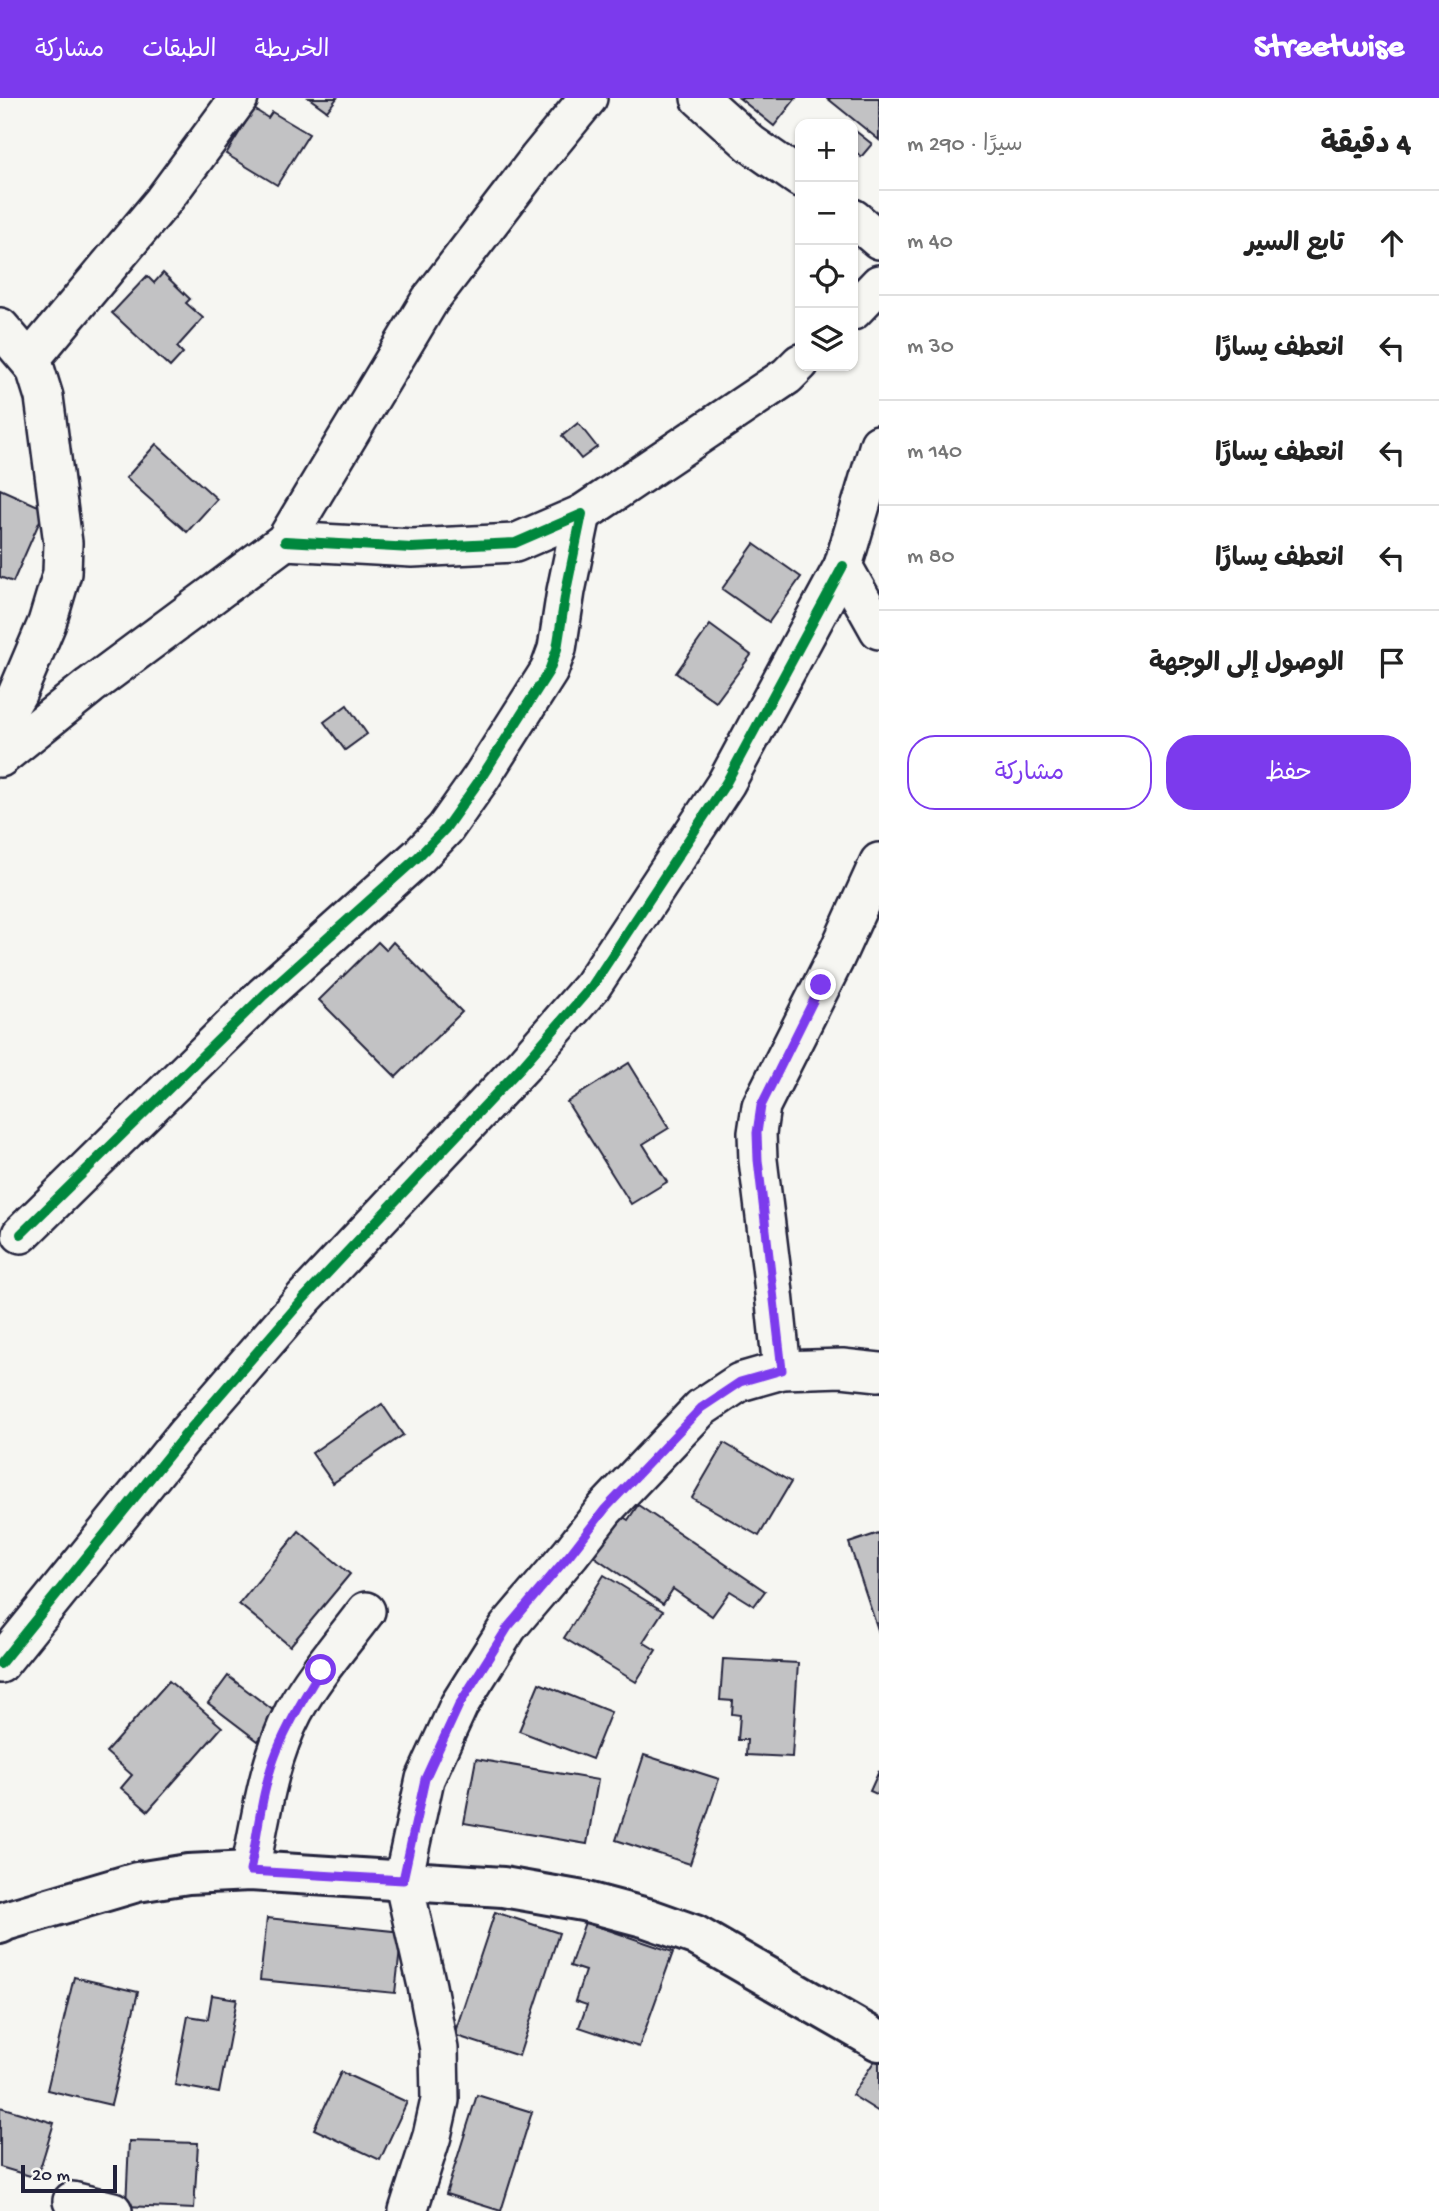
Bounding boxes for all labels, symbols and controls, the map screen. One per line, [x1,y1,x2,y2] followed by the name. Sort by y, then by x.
[1254,30,1404,68] text: Streetwise
[35,37,104,66] text: مشاركة
[142,37,217,66] text: الطبقات
[255,37,329,66] text: الخريطة
[795,119,858,371] map controls
[795,119,858,182] button: +
[1320,129,1411,164] text: 4 دقيقة
[907,132,1023,159] text: سيرًا · 290 m
[795,182,858,245] button: −
[1373,224,1411,262] icon: ahead
[907,229,953,256] text: 40 m
[1245,230,1344,261] text: تابع السير
[795,245,858,308] button: locate
[795,308,858,371] button: layers
[1373,329,1411,367] icon: left
[907,334,954,361] text: 30 m
[1215,335,1344,366] text: انعطف يسارًا
[1373,434,1411,472] icon: left
[907,439,962,466] text: 140 m
[1215,440,1344,471] text: انعطف يسارًا
[1373,539,1411,577] icon: left
[907,544,954,571] text: 80 m
[1215,545,1344,576] text: انعطف يسارًا
[1373,644,1411,682] icon: arrive
[1149,650,1344,681] text: الوصول إلى الوجهة
[907,735,1152,810] button: مشاركة
[1166,735,1411,810] button: حفظ
[805,969,836,1000] route end
[305,1654,336,1685] route start
[21,2162,117,2194] scale bar
[32,2165,70,2188] text: 20 m

